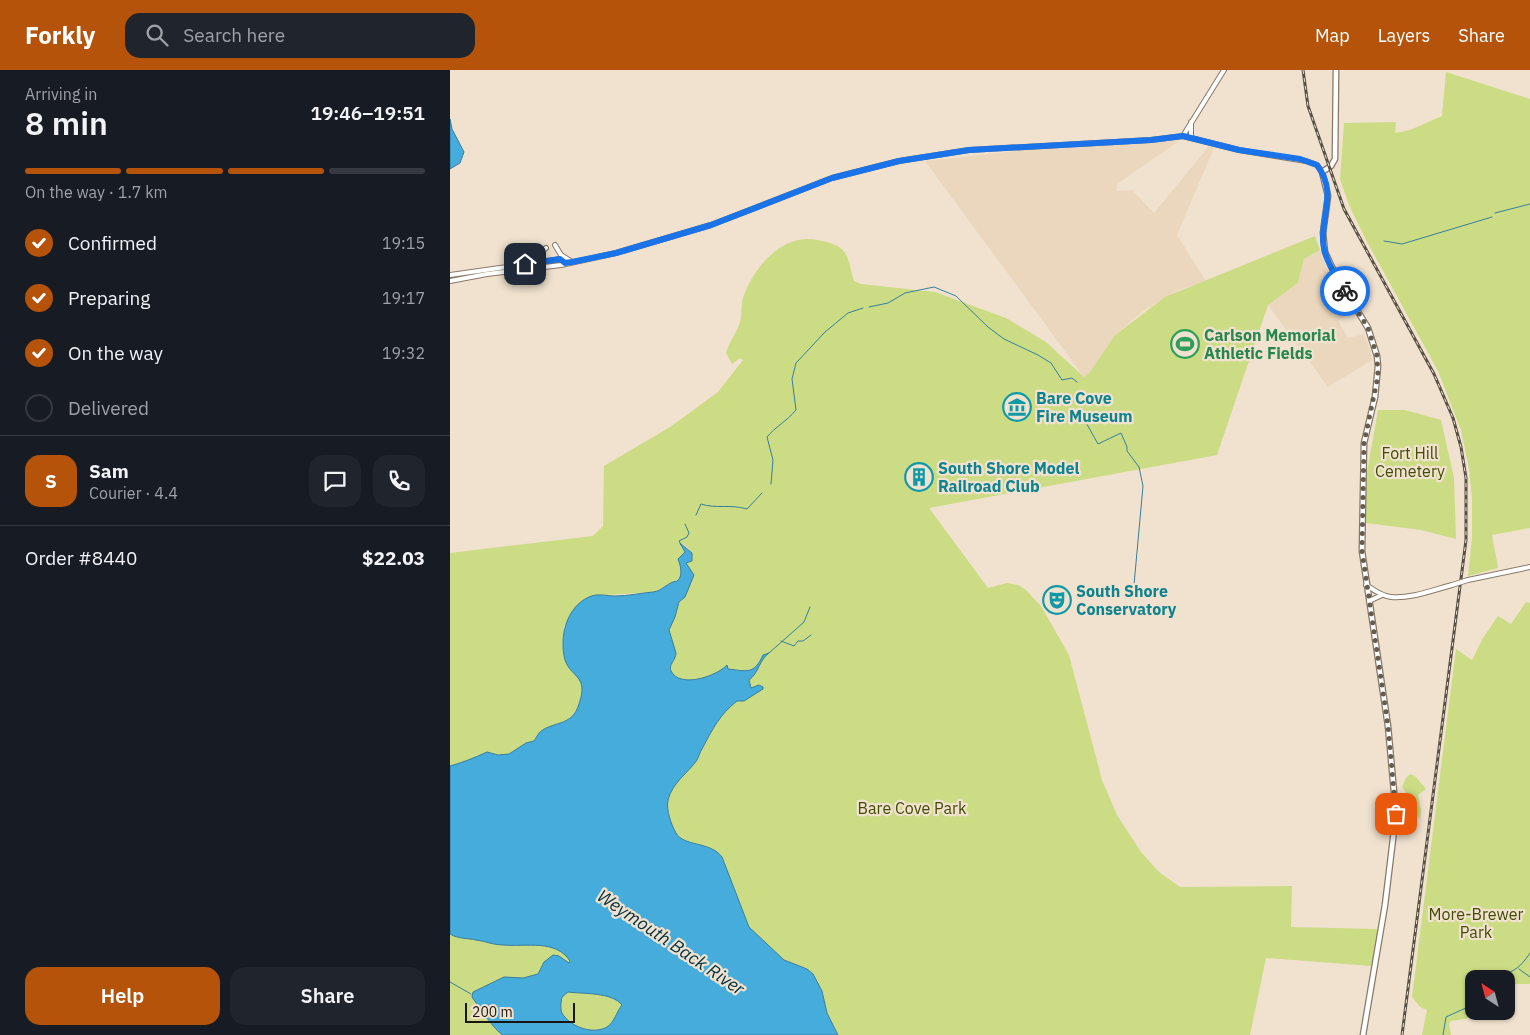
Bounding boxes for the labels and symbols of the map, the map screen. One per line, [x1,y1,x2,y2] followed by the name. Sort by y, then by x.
[504,243,546,285] pin
[1320,266,1370,316] courier
[1204,325,1336,363] place label: Carlson Memorial Athletic Fields
[1170,329,1200,359] sports icon: Carlson Memorial Athletic Fields
[1036,388,1133,426] place label: Bare Cove Fire Museum
[1002,392,1032,422] museum icon: Bare Cove Fire Museum
[1375,443,1445,481] park label: Fort Hill Cemetery
[938,458,1080,496] place label: South Shore Model Railroad Club
[904,462,934,492] building icon: South Shore Model Railroad Club
[1076,581,1177,619] place label: South Shore Conservatory
[1042,585,1072,615] theatre icon: South Shore Conservatory
[1375,793,1417,835] pin
[858,798,967,818] park label: Bare Cove Park
[593,884,749,1000] water label: Weymouth Back River
[1429,904,1524,942] park label: More-Brewer Park
[1465,970,1515,1020] north arrow
[465,1000,575,1023] scale bar

